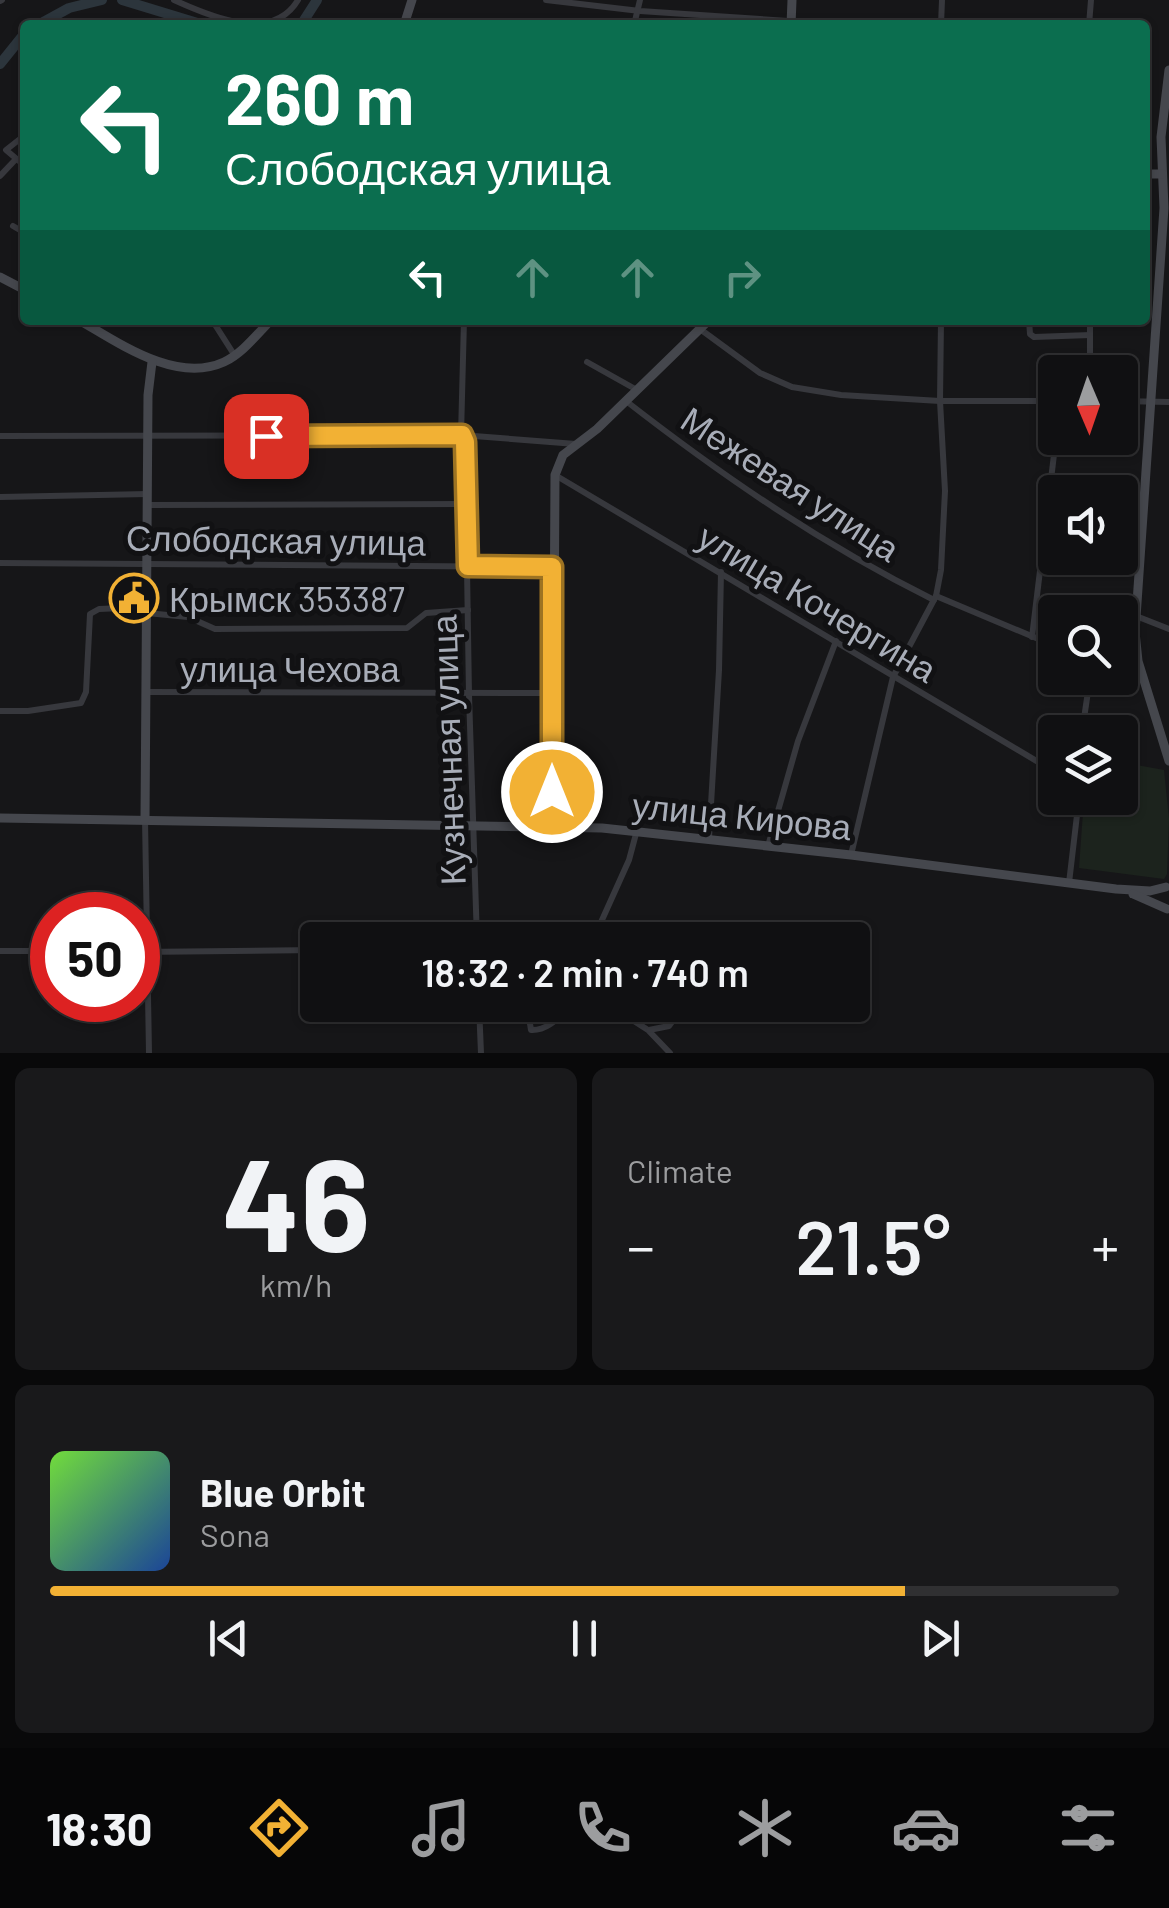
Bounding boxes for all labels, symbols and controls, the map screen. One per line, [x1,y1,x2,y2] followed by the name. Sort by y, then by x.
[225,55,414,139] text: 260 m
[60,60,190,190] icon: left
[225,140,611,194] text: Слободская улица
[400,250,455,305] icon: left
[505,250,560,305] icon: ahead
[610,250,665,305] icon: ahead
[715,250,770,305] icon: right
[1038,355,1138,455] north arrow
[1038,355,1138,815] map controls
[224,394,309,479] pin
[674,397,908,569] street label: Межевая улица
[239,409,294,464] icon: arrive
[1038,475,1138,575] button: sound
[691,514,945,690] street label: улица Кочергина
[126,515,427,563] street label: Слободская улица
[108,572,160,624] public building icon: Крымск 353387
[169,577,405,619] place label: Крымск 353387
[1038,595,1138,695] button: search
[421,613,473,886] street label: Кузнечная улица
[180,647,400,689] street label: улица Чехова
[1038,715,1138,815] button: layers
[500,740,604,844] position arrow
[631,783,854,847] street label: улица Кирова
[30,892,160,1022] speed limit sign: 50
[421,949,749,995] text: 18:32 · 2 min · 740 m
[222,1122,370,1278] text: 46
[627,1151,733,1189] text: Climate
[795,1200,951,1290] text: 21.5°
[627,1212,655,1278] text: −
[1091,1212,1119,1278] text: +
[260,1265,332,1303] text: km/h
[200,1469,366,1515] text: Blue Orbit
[200,1515,270,1553] text: Sona
[201,1611,256,1666] icon: previous
[557,1611,612,1666] icon: pause
[913,1611,968,1666] icon: next
[244,1793,314,1863] icon: directions
[406,1793,476,1863] icon: music
[568,1793,638,1863] icon: phone
[730,1793,800,1863] icon: climate
[891,1793,961,1863] icon: car
[1053,1793,1123,1863] icon: filters
[46,1801,152,1855] text: 18:30

